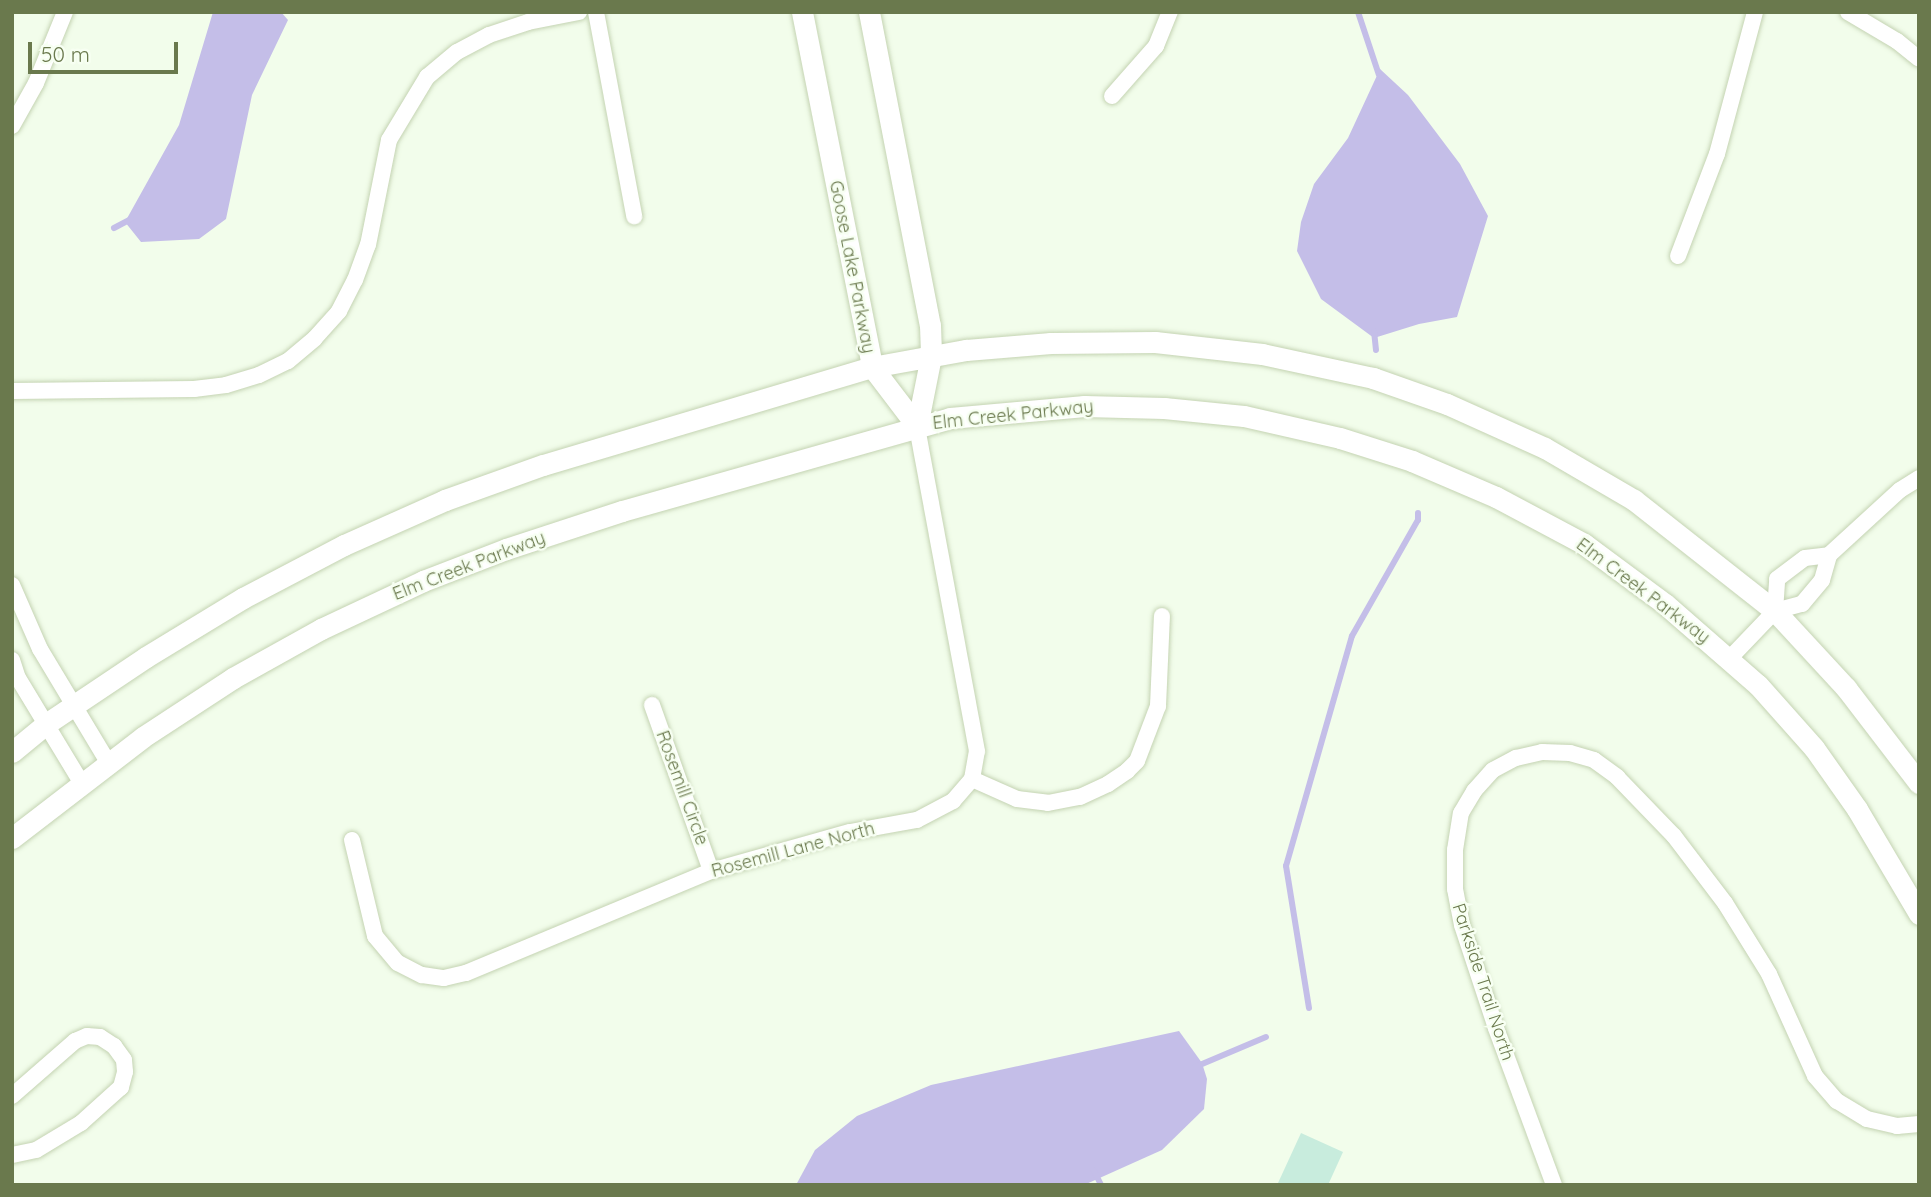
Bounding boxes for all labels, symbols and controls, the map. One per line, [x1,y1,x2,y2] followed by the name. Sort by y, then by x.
[32,28,182,72] scale bar
[41,41,90,67] text: 50 m
[825,179,879,355] street label: Goose Lake Parkway
[931,396,1095,434] street label: Elm Creek Parkway
[390,527,548,605] street label: Elm Creek Parkway
[1572,534,1714,648] street label: Elm Creek Parkway
[651,728,713,848] street label: Rosemill Circle
[709,818,877,882] street label: Rosemill Lane North
[1447,901,1519,1063] street label: Parkside Trail North

